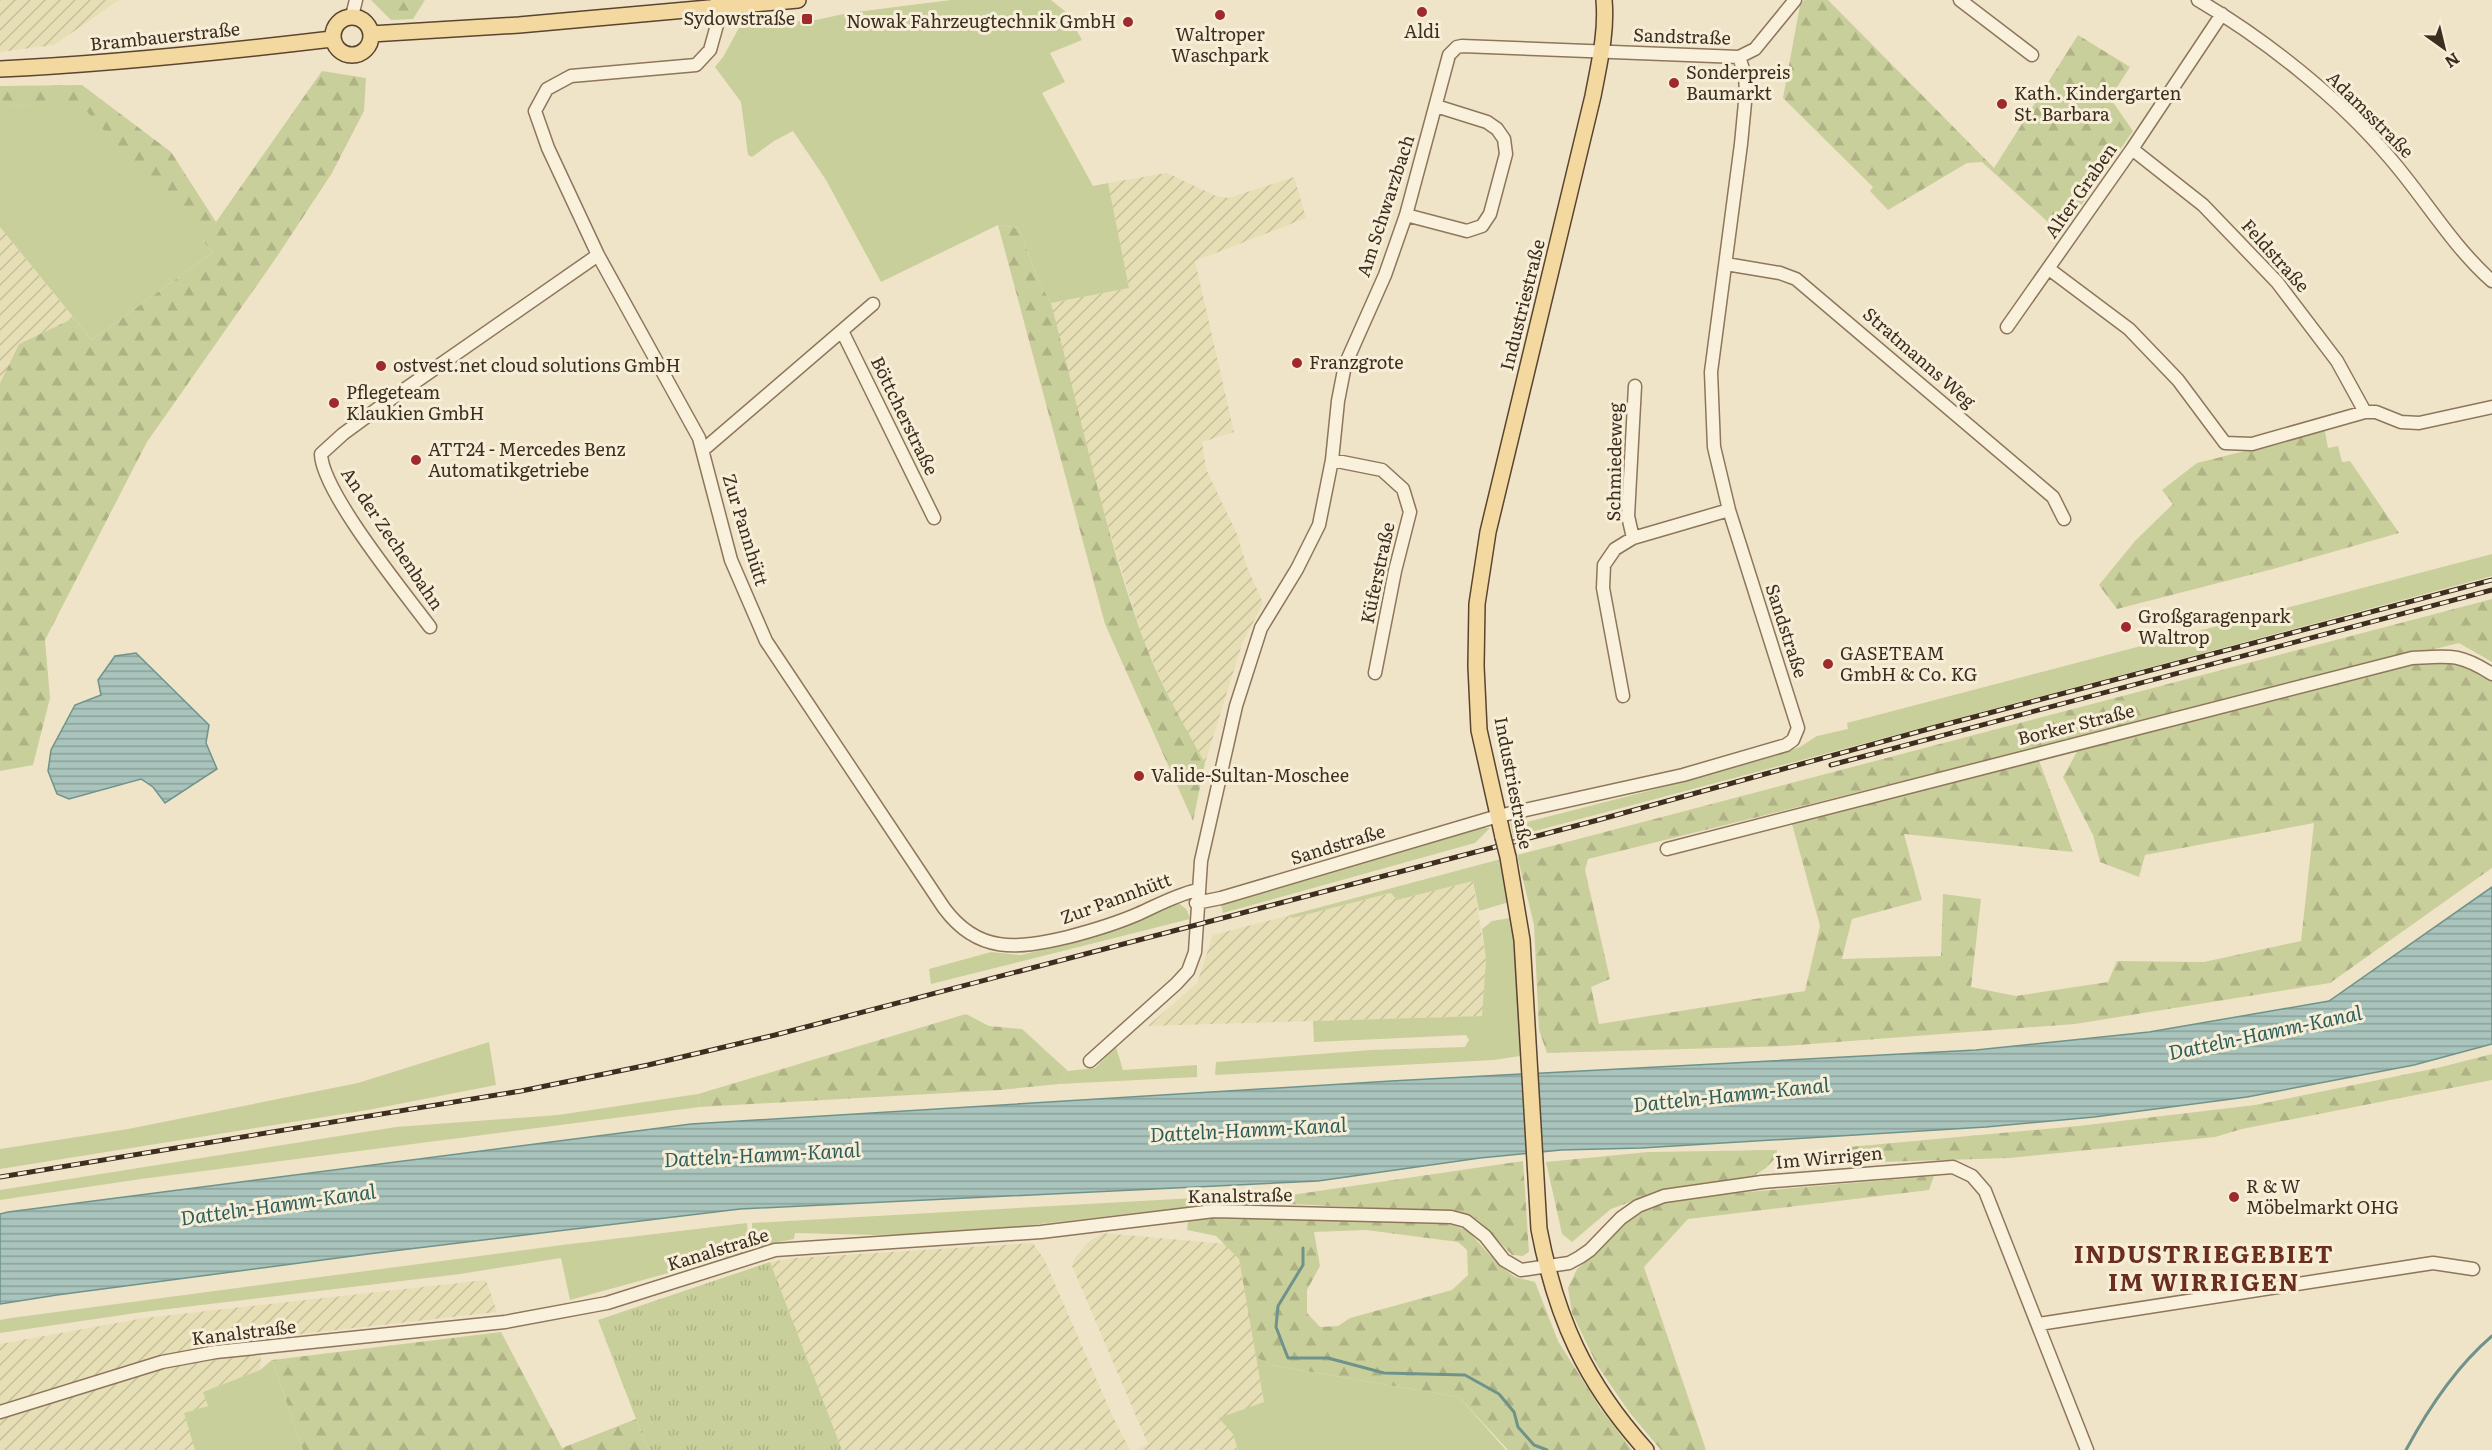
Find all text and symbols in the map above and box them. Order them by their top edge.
place label: Sydowstraße [683,4,795,31]
marker: Aldi [1415,5,1429,19]
place label: Nowak Fahrzeugtechnik GmbH [846,7,1116,34]
marker: Waltroper Waschpark [1213,8,1227,22]
marker: Sydowstraße [800,12,814,26]
street label: Brambauerstraße [88,14,241,57]
marker: Nowak Fahrzeugtechnik GmbH [1121,15,1135,29]
place label: Aldi [1404,17,1440,44]
north arrow [2414,18,2474,78]
place label: Waltroper Waschpark [1171,20,1270,68]
street label: Sandstraße [1633,20,1731,51]
text: N [2441,48,2465,75]
place label: Sonderpreis Baumarkt [1686,58,1790,106]
street label: Adamsstraße [2321,64,2421,164]
marker: Sonderpreis Baumarkt [1667,76,1681,90]
place label: Kath. Kindergarten St. Barbara [2014,79,2181,127]
marker: Kath. Kindergarten St. Barbara [1995,97,2009,111]
street label: Am Schwarzbach [1349,131,1420,280]
street label: Alter Graben [2037,137,2123,243]
street label: Feldstraße [2236,212,2317,298]
street label: Industriestraße [1492,236,1551,373]
street label: Stratmanns Weg [1858,300,1983,414]
place label: Franzgrote [1309,348,1404,375]
place label: ostvest.net cloud solutions GmbH [393,351,681,378]
street label: Böttcherstraße [865,351,946,479]
marker: Franzgrote [1290,356,1304,370]
marker: ostvest.net cloud solutions GmbH [374,359,388,373]
place label: Pflegeteam Klaukien GmbH [346,378,484,426]
marker: Pflegeteam Klaukien GmbH [327,396,341,410]
street label: Schmiedeweg [1599,401,1628,522]
place label: ATT24 - Mercedes Benz Automatikgetriebe [428,435,626,483]
marker: ATT24 - Mercedes Benz Automatikgetriebe [409,453,423,467]
street label: An der Zechenbahn [335,461,451,615]
street label: Zur Pannhütt [717,470,777,590]
street label: Küferstraße [1353,519,1400,626]
street label: Sandstraße [1760,580,1815,681]
place label: Großgaragenpark Waltrop [2138,602,2292,650]
marker: Großgaragenpark Waltrop [2119,620,2133,634]
place label: GASETEAM GmbH & Co. KG [1840,639,1977,687]
marker: GASETEAM GmbH & Co. KG [1821,657,1835,671]
street label: Borker Straße [2014,696,2137,751]
street label: Industriestraße [1488,714,1541,851]
place label: Valide-Sultan-Moschee [1151,761,1349,788]
marker: Valide-Sultan-Moschee [1132,769,1146,783]
street label: Sandstraße [1287,816,1388,871]
street label: Zur Pannhütt [1056,865,1175,930]
water label: Datteln-Hamm-Kanal [2165,996,2365,1066]
water label: Datteln-Hamm-Kanal [1631,1068,1831,1118]
water label: Datteln-Hamm-Kanal [1149,1108,1348,1148]
water label: Datteln-Hamm-Kanal [663,1133,862,1173]
street label: Im Wirrigen [1774,1138,1884,1175]
place label: R & W Möbelmarkt OHG [2246,1172,2399,1220]
water label: Datteln-Hamm-Kanal [178,1174,378,1232]
street label: Kanalstraße [1187,1180,1293,1209]
marker: R & W Möbelmarkt OHG [2227,1190,2241,1204]
street label: Kanalstraße [663,1220,772,1277]
district label: INDUSTRIEGEBIET IM WIRRIGEN [2074,1235,2334,1298]
street label: Kanalstraße [190,1312,298,1351]

